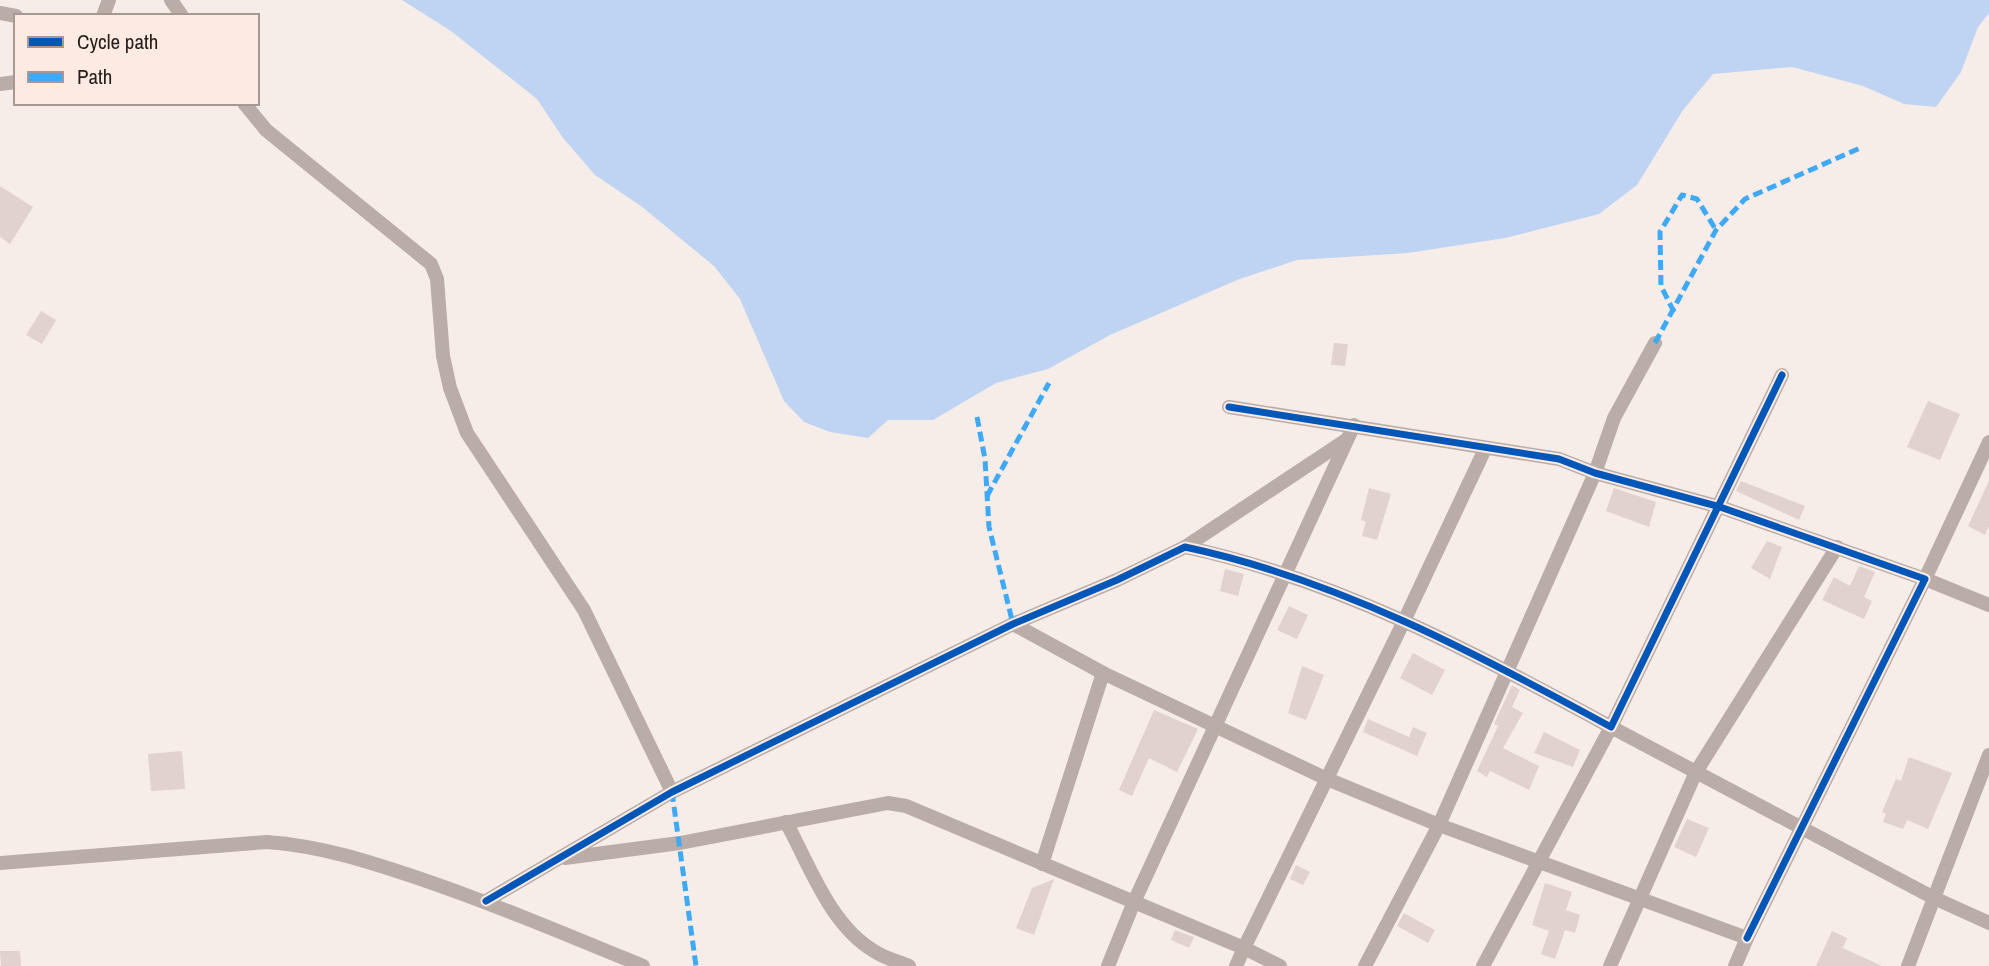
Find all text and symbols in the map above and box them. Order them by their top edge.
legend [14,14,259,105]
text: Cycle path [77,27,158,56]
text: Path [77,62,112,91]

